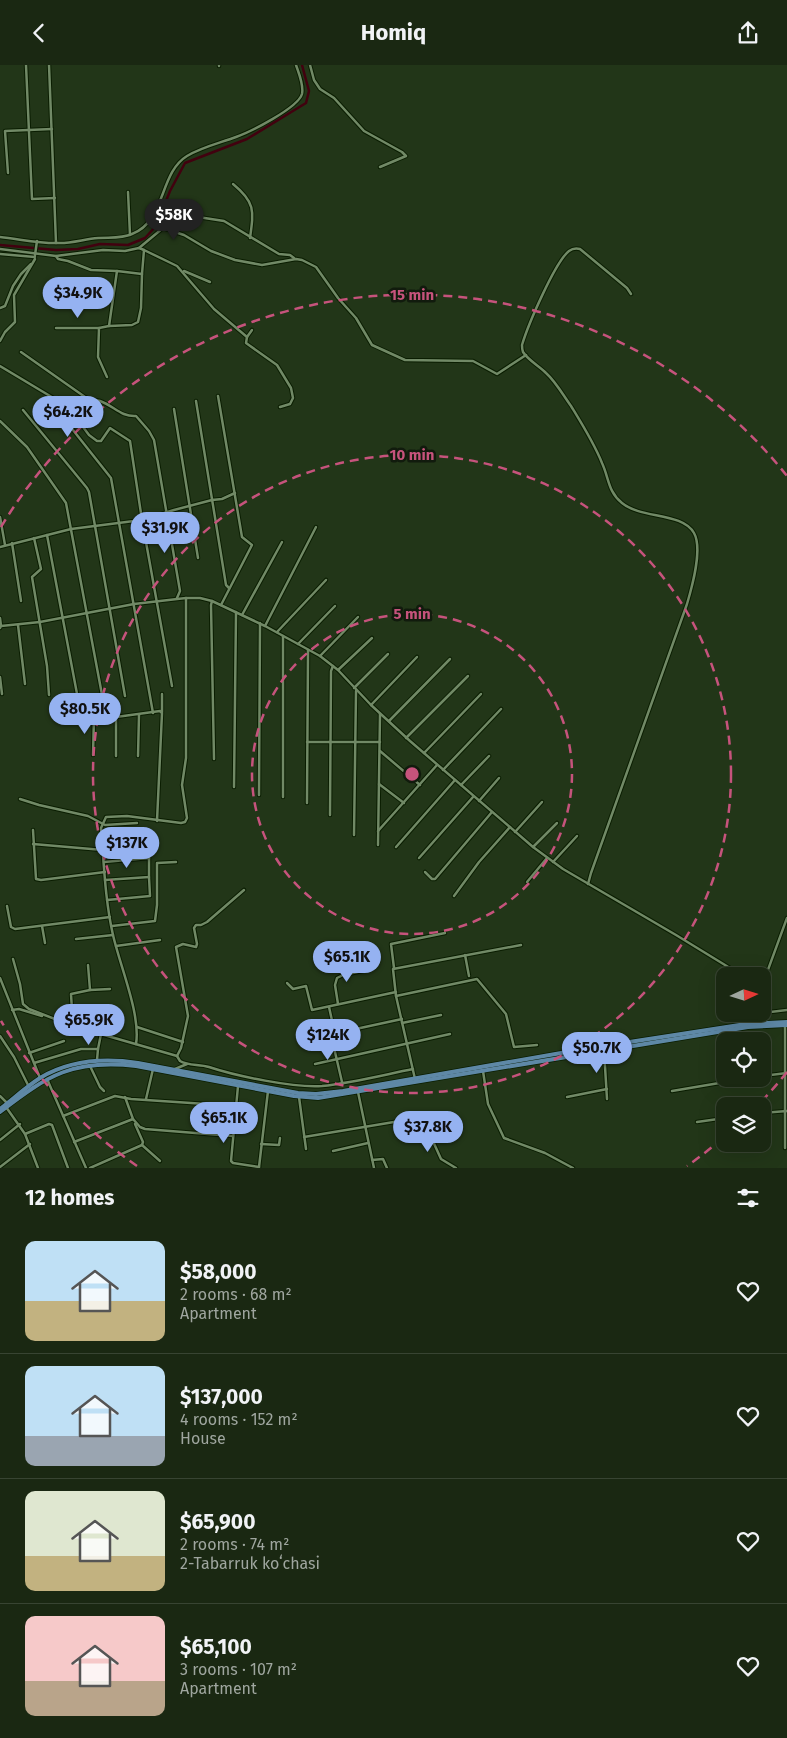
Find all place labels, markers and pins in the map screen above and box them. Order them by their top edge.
pin: $58K [144,199,204,241]
pin: $34.9K [37,277,119,319]
pin: $64.2K [27,395,109,438]
pin: $31.9K [124,511,206,554]
pin: $80.5K [44,693,126,735]
centre of rings [403,765,421,783]
pin: $137K [92,827,162,869]
pin: $65.1K [306,941,388,983]
pin: $65.9K [48,1003,130,1046]
pin: $124K [293,1019,363,1061]
pin: $50.7K [556,1031,638,1074]
pin: $65.1K [183,1101,265,1144]
pin: $37.8K [387,1111,469,1153]

